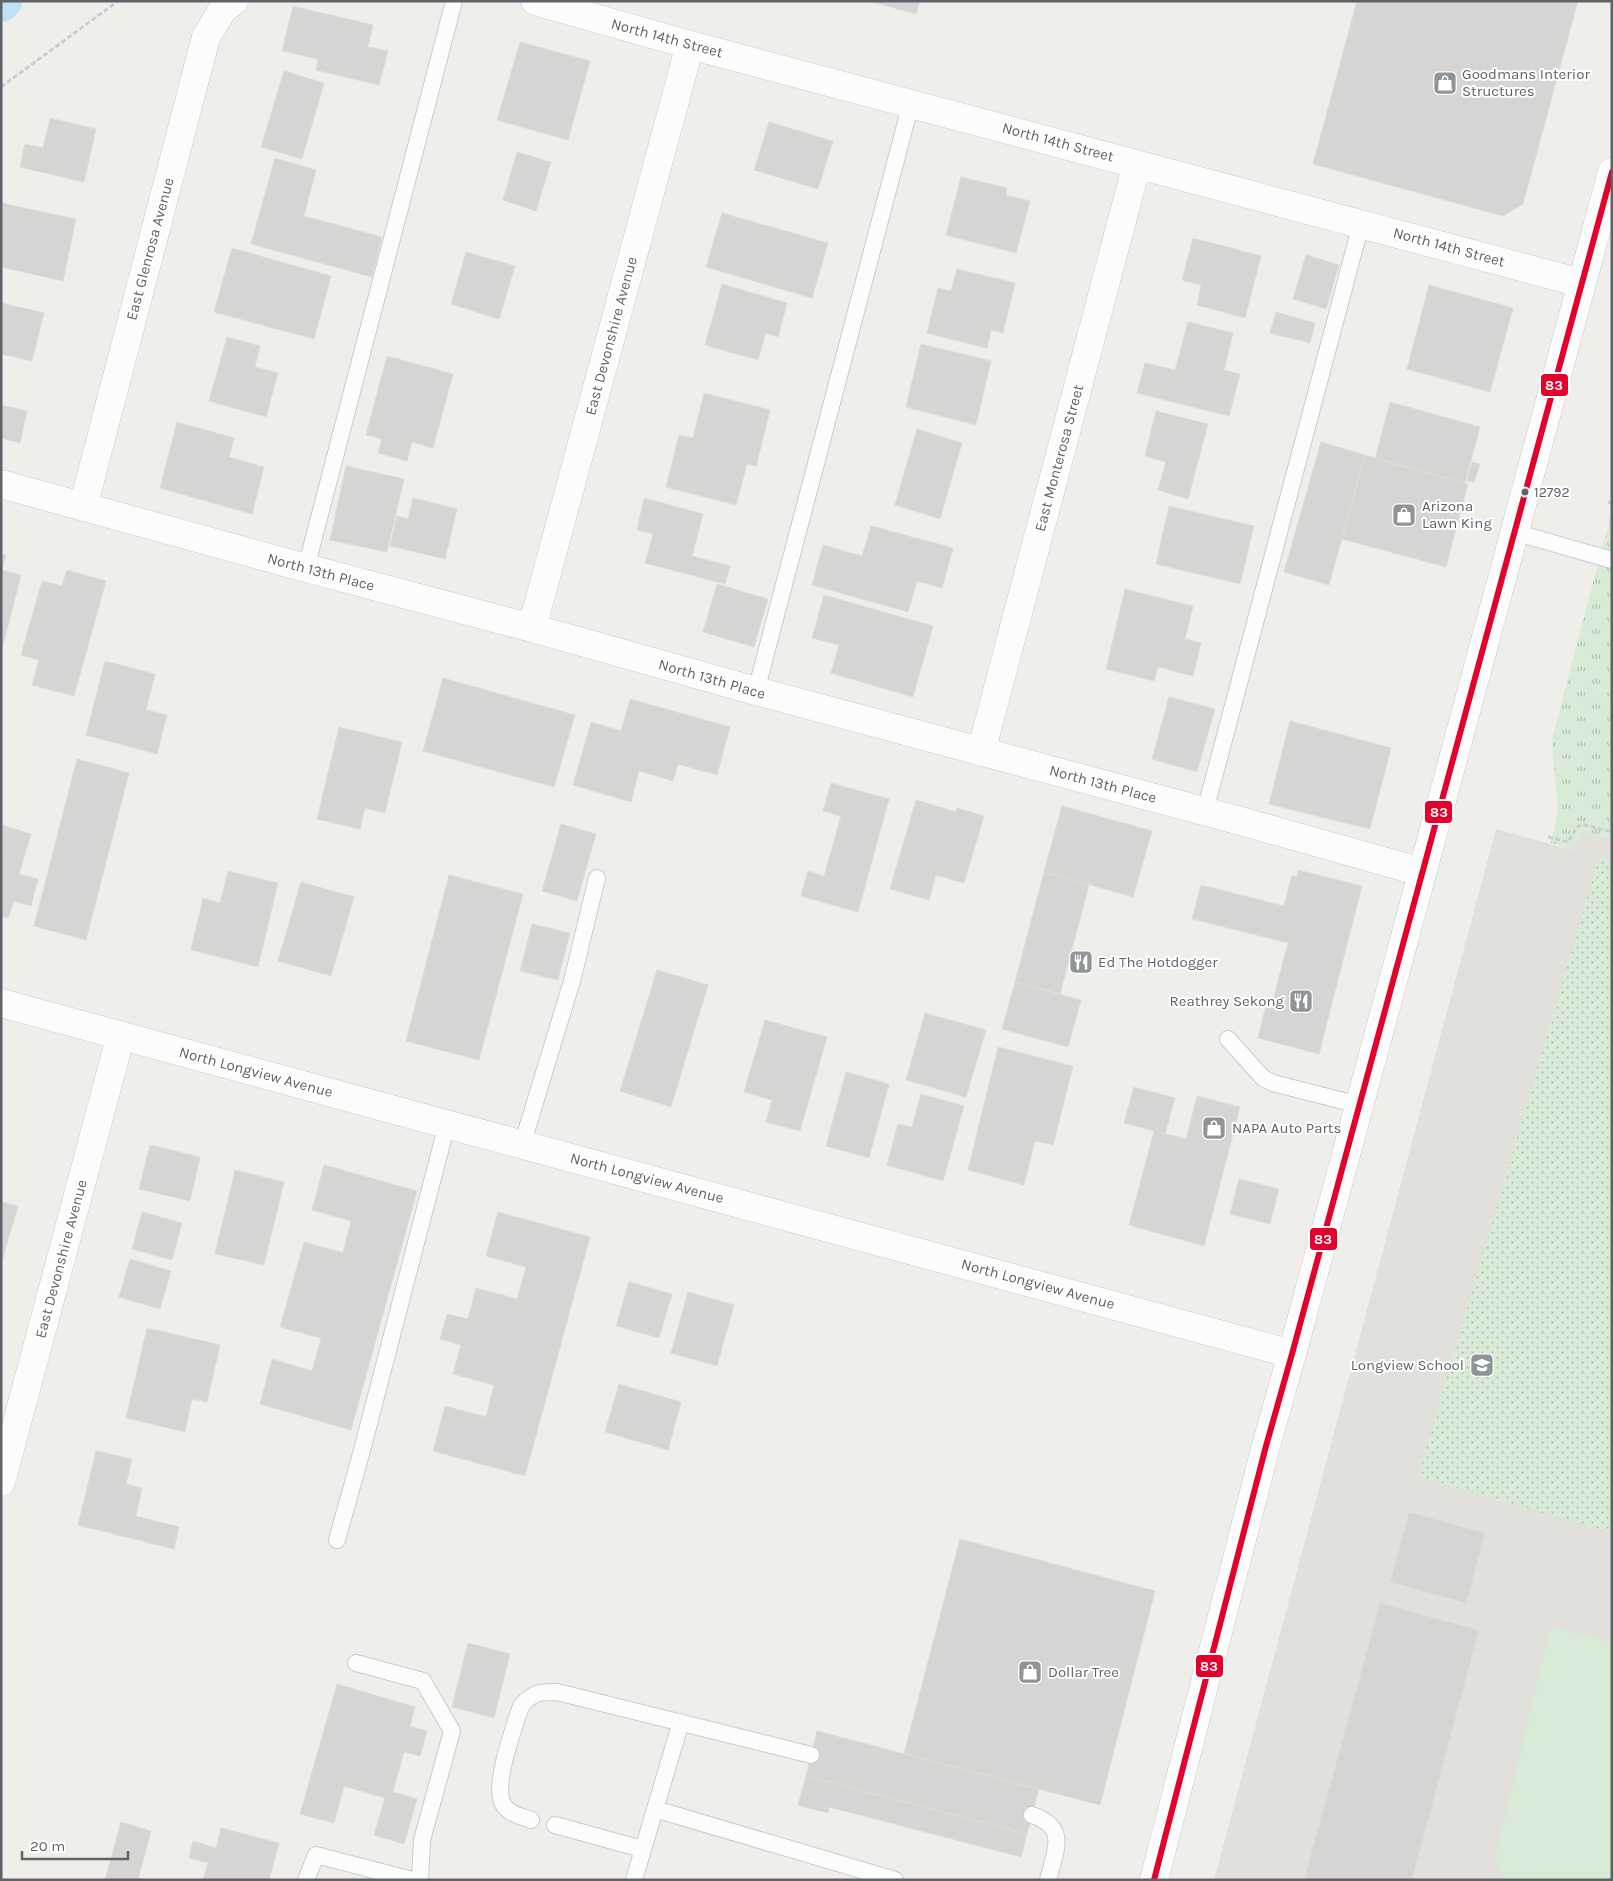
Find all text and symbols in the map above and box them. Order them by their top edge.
street label: North 14th Street [609,14,725,62]
place label: Goodmans Interior Structures [1462,65,1590,100]
shop icon: Goodmans Interior Structures [1432,70,1458,96]
street label: North 14th Street [1000,118,1116,166]
street label: East Glenrosa Avenue [122,176,178,322]
street label: North 14th Street [1391,223,1507,271]
street label: East Devonshire Avenue [581,255,641,417]
line badge: 83 [1540,373,1569,397]
text: 83 [1545,377,1563,394]
street label: East Monterosa Street [1031,382,1087,534]
place label: 12792 [1534,484,1570,501]
marker: 12792 [1520,487,1530,497]
place label: Arizona Lawn King [1422,497,1492,532]
shop icon: Arizona Lawn King [1391,502,1417,528]
street label: North 13th Place [265,549,377,595]
street label: North 13th Place [656,655,768,703]
street label: North 13th Place [1047,761,1159,807]
line badge: 83 [1424,800,1453,824]
text: 83 [1430,804,1448,821]
restaurant icon: Ed The Hotdogger [1068,949,1094,975]
place label: Ed The Hotdogger [1098,953,1218,971]
restaurant icon: Reathrey Sekong [1288,988,1314,1014]
place label: Reathrey Sekong [1170,992,1285,1010]
street label: North Longview Avenue [177,1043,335,1101]
shop icon: NAPA Auto Parts [1201,1115,1227,1141]
place label: NAPA Auto Parts [1232,1119,1341,1137]
street label: North Longview Avenue [568,1149,726,1207]
street label: East Devonshire Avenue [31,1178,91,1340]
line badge: 83 [1309,1227,1338,1251]
text: 83 [1314,1231,1332,1248]
street label: North Longview Avenue [959,1255,1117,1313]
school or university icon: Longview School [1469,1352,1495,1378]
place label: Longview School [1351,1356,1464,1374]
line badge: 83 [1195,1654,1224,1678]
text: 83 [1200,1658,1218,1675]
shop icon: Dollar Tree [1017,1659,1043,1685]
place label: Dollar Tree [1048,1663,1119,1681]
scale bar [22,1828,129,1860]
text: 20 m [30,1837,65,1855]

